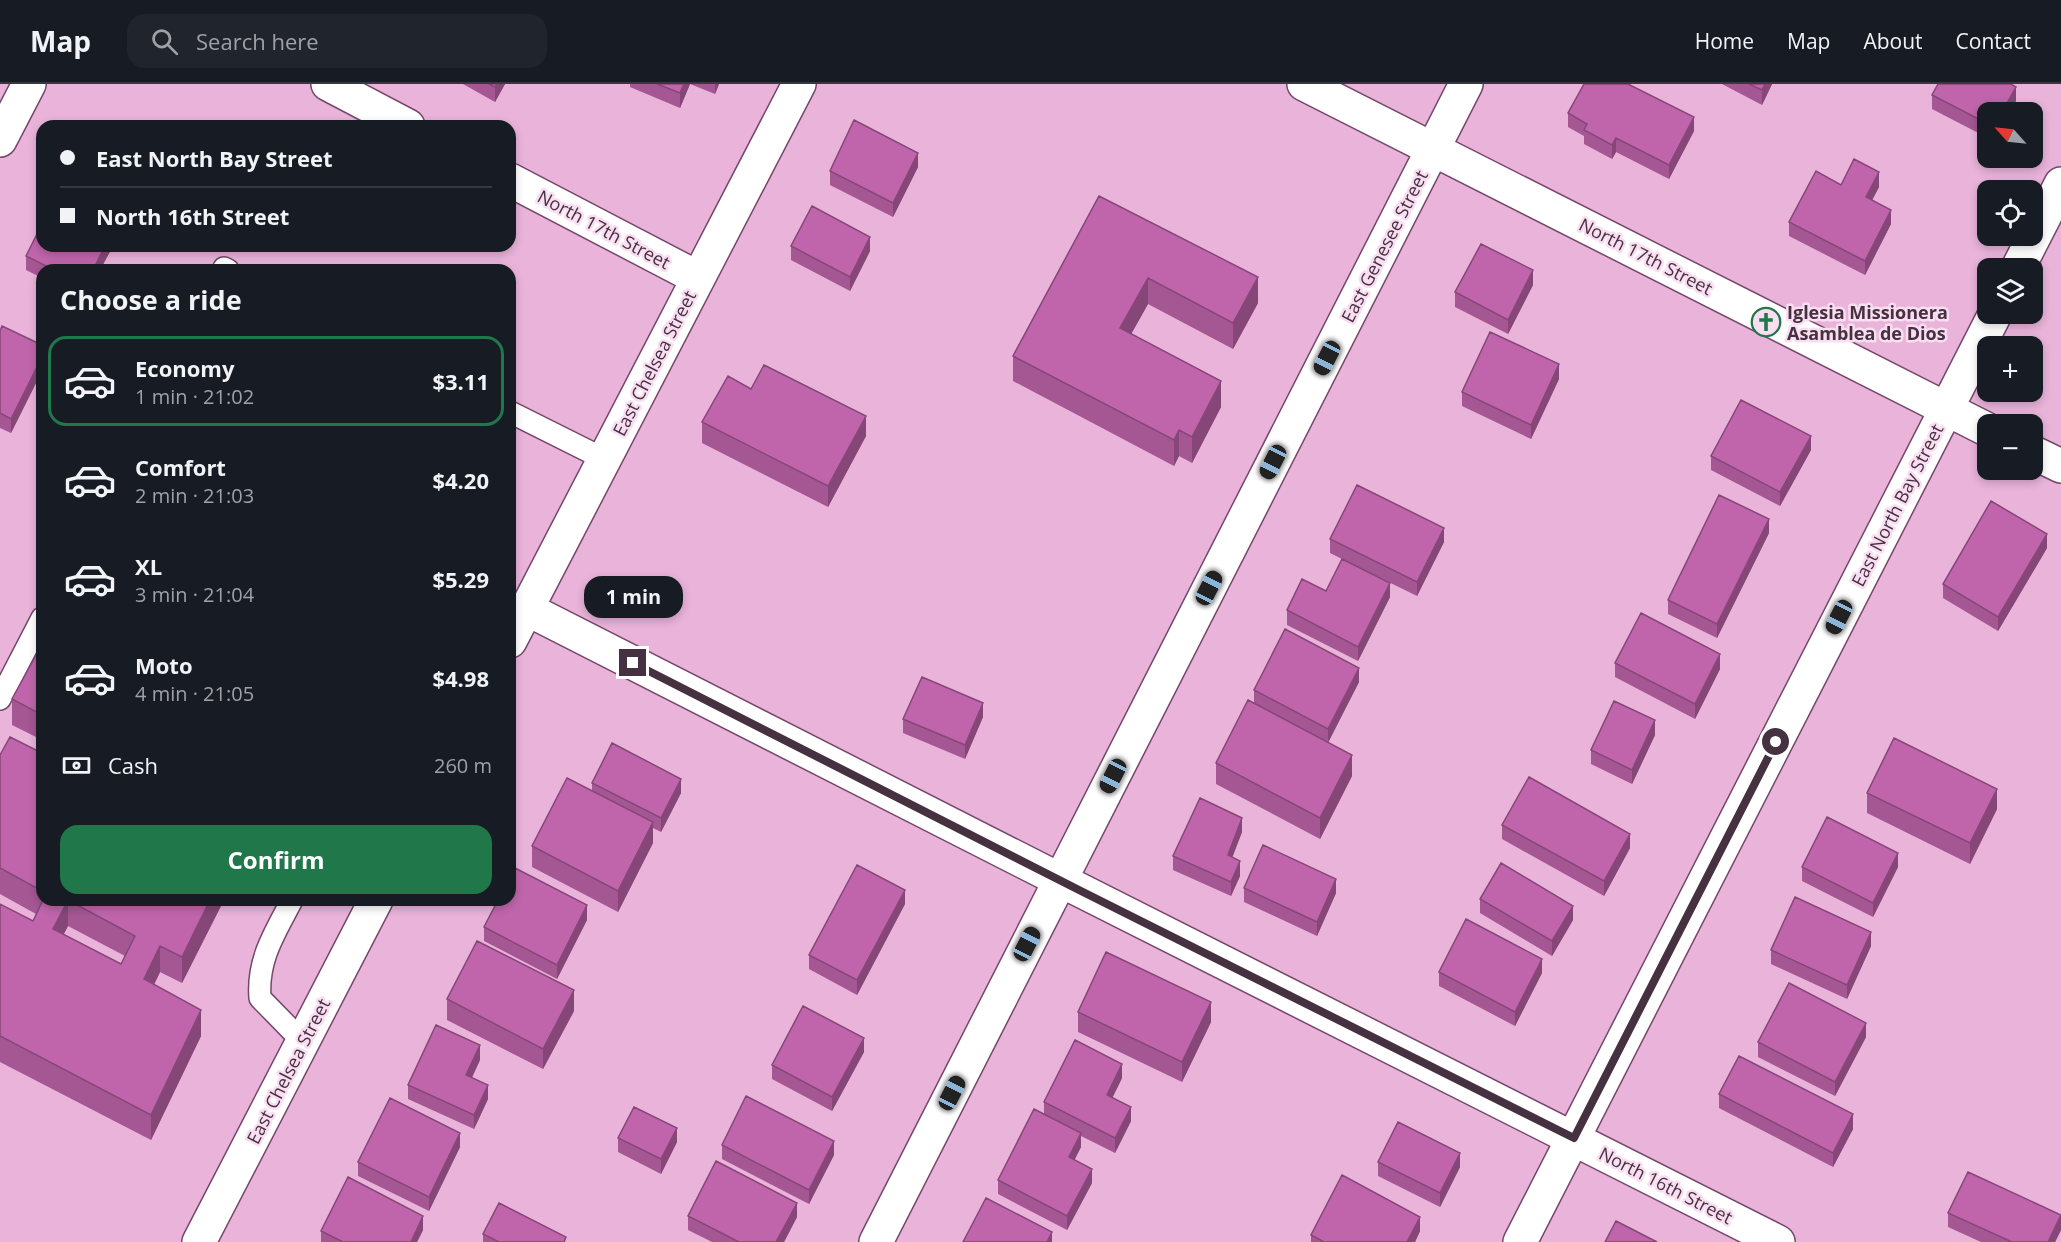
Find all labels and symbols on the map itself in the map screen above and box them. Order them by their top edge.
north arrow [1977,102,2043,168]
street label: East Genesee Street [1335,166,1433,326]
street label: North 17th Street [534,184,674,274]
street label: North 17th Street [1575,212,1717,300]
street label: East Chelsea Street [607,286,701,440]
place label: Iglesia Missionera Asamblea de Dios [1787,300,1948,345]
church icon: Iglesia Missionera Asamblea de Dios [1750,306,1782,338]
car [1311,338,1343,378]
street label: East North Bay Street [1846,420,1948,590]
car [1257,442,1289,482]
car [1193,568,1225,608]
callout: 1 min [584,576,682,618]
car [1823,597,1855,637]
route end [619,649,646,676]
route start [1762,728,1789,755]
car [1097,756,1129,796]
car [1011,924,1043,964]
street label: East Chelsea Street [241,994,335,1148]
car [936,1073,968,1113]
street label: North 16th Street [1595,1141,1737,1229]

